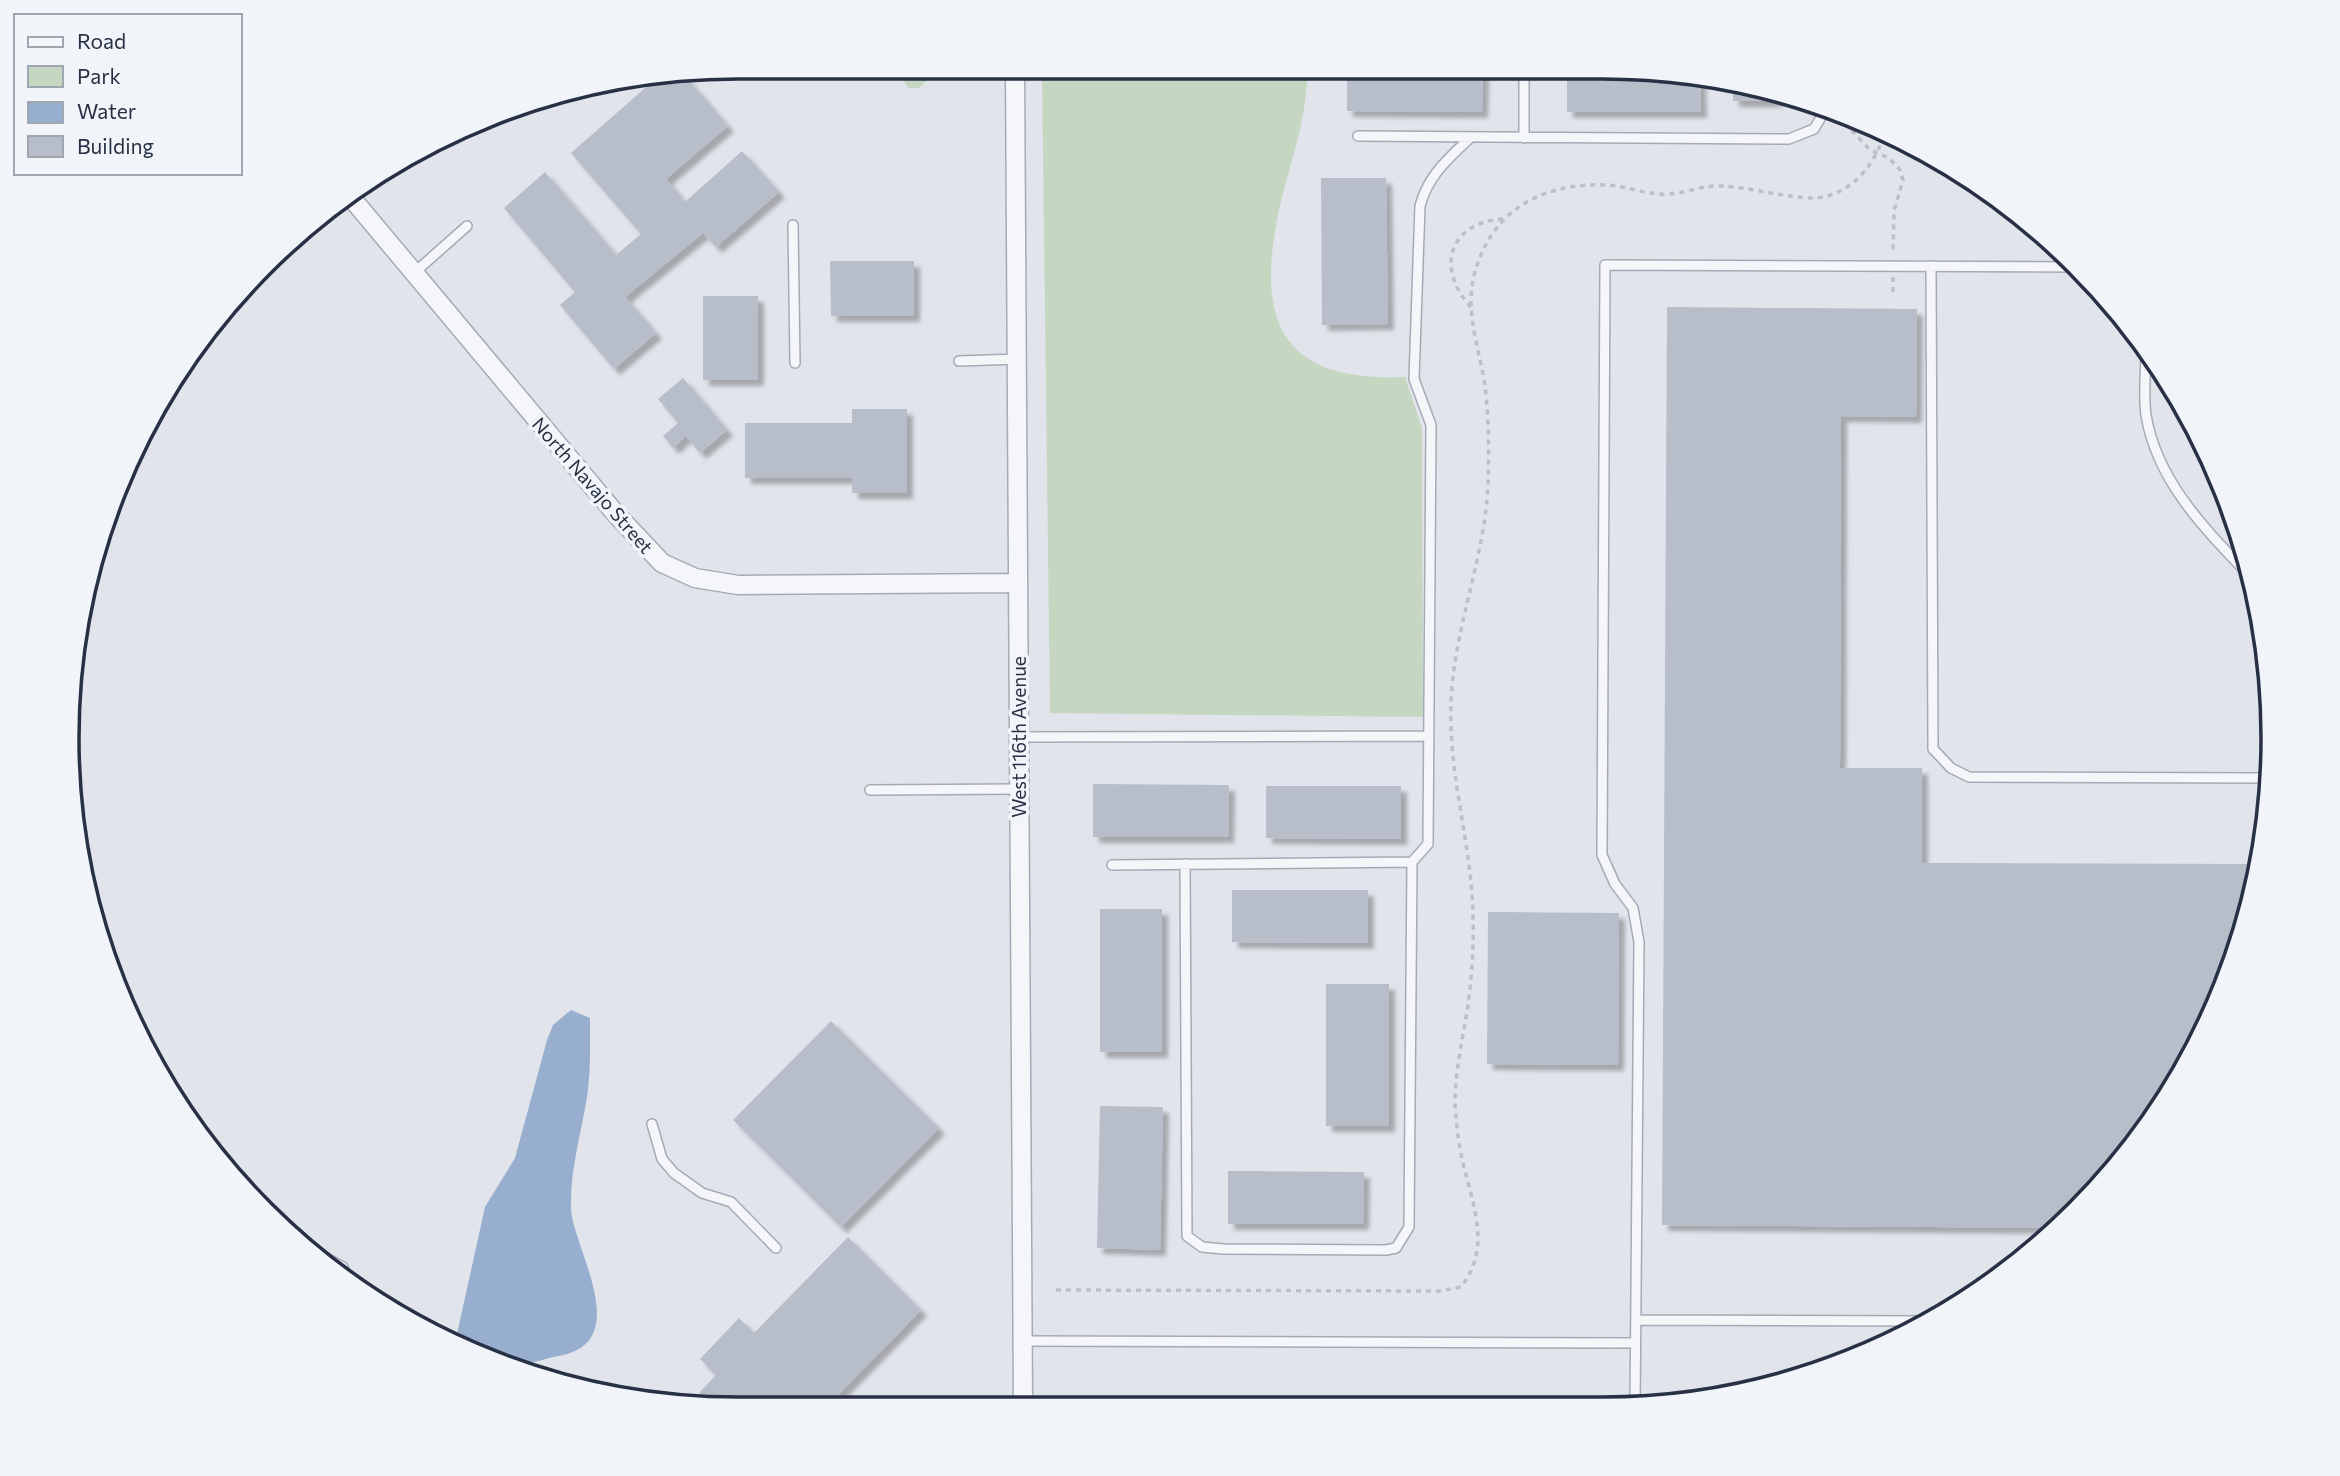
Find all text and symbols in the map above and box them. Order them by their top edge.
legend [14,14,242,175]
text: Road [77,28,126,53]
text: Park [77,63,121,88]
text: Water [77,98,136,123]
text: Building [77,133,154,158]
street label: North Navajo Street [528,412,658,558]
street label: West 116th Avenue [1007,656,1030,818]

